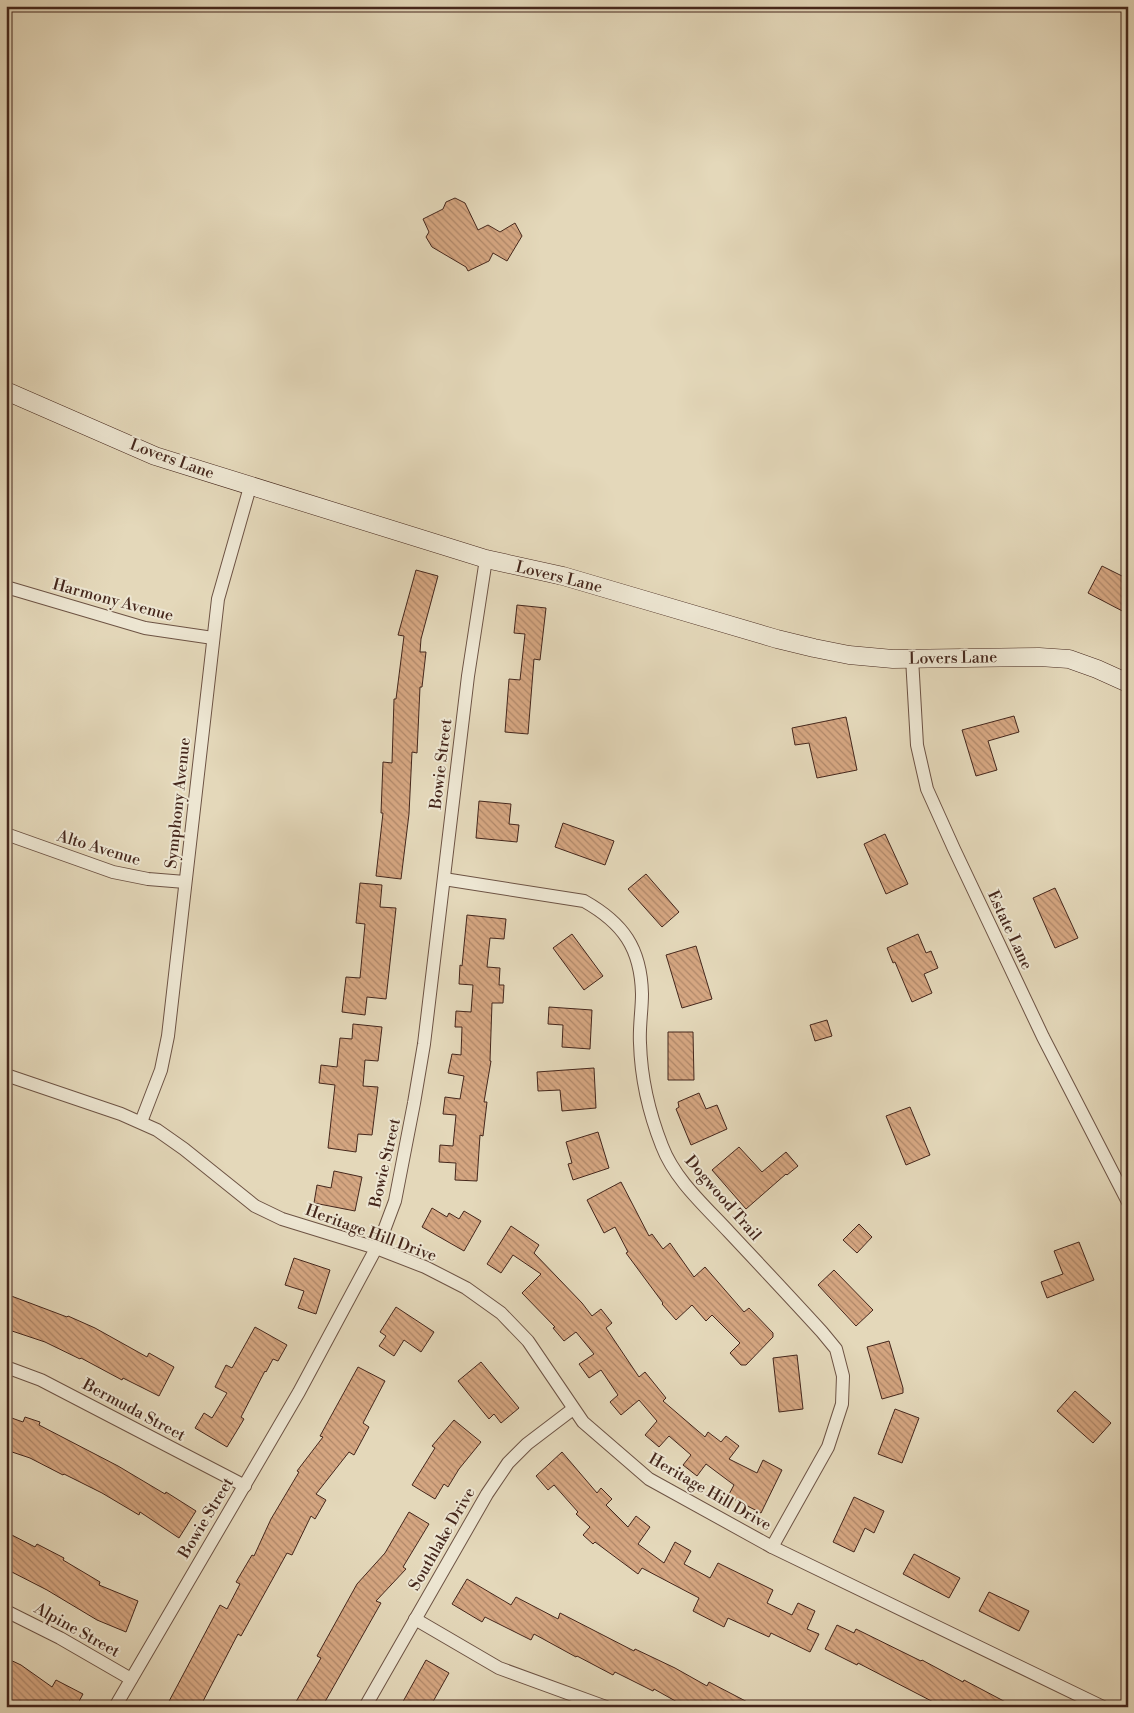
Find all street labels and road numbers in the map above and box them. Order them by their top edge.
street label: Lovers Lane [127,434,217,484]
street label: Lovers Lane [514,557,604,597]
street label: Harmony Avenue [50,574,176,626]
street label: Lovers Lane [909,647,997,669]
street label: Bowie Street [425,717,457,811]
street label: Symphony Avenue [161,736,195,870]
street label: Alto Avenue [54,826,143,870]
street label: Estate Lane [983,887,1037,973]
street label: Bowie Street [365,1116,405,1211]
street label: Dogwood Trail [681,1151,766,1245]
street label: Heritage Hill Drive [303,1200,439,1266]
street label: Bermuda Street [78,1374,189,1446]
street label: Heritage Hill Drive [645,1449,775,1535]
street label: Bowie Street [173,1474,238,1563]
street label: Southlake Drive [404,1484,480,1594]
street label: Alpine Street [30,1598,124,1662]

